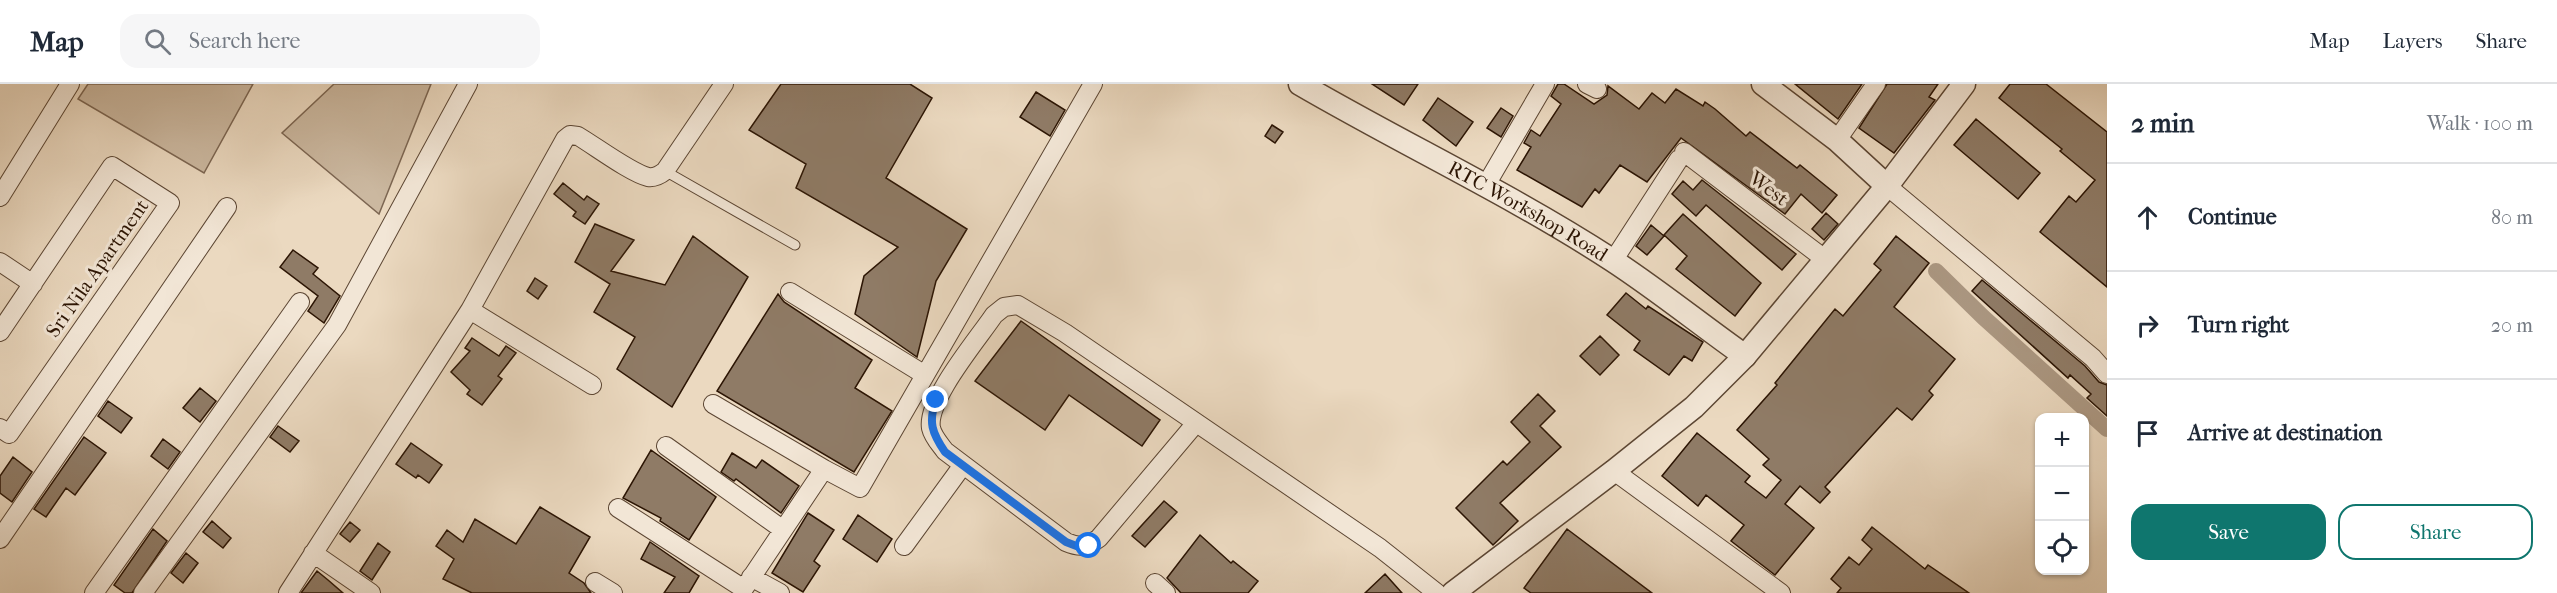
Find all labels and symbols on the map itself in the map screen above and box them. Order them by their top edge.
street label: RTC Workshop Road [1444,156,1613,267]
street label: West [1744,166,1793,210]
street label: Sri Nila Apartment [41,195,154,342]
route end [922,386,948,412]
route start [1075,532,1101,558]

